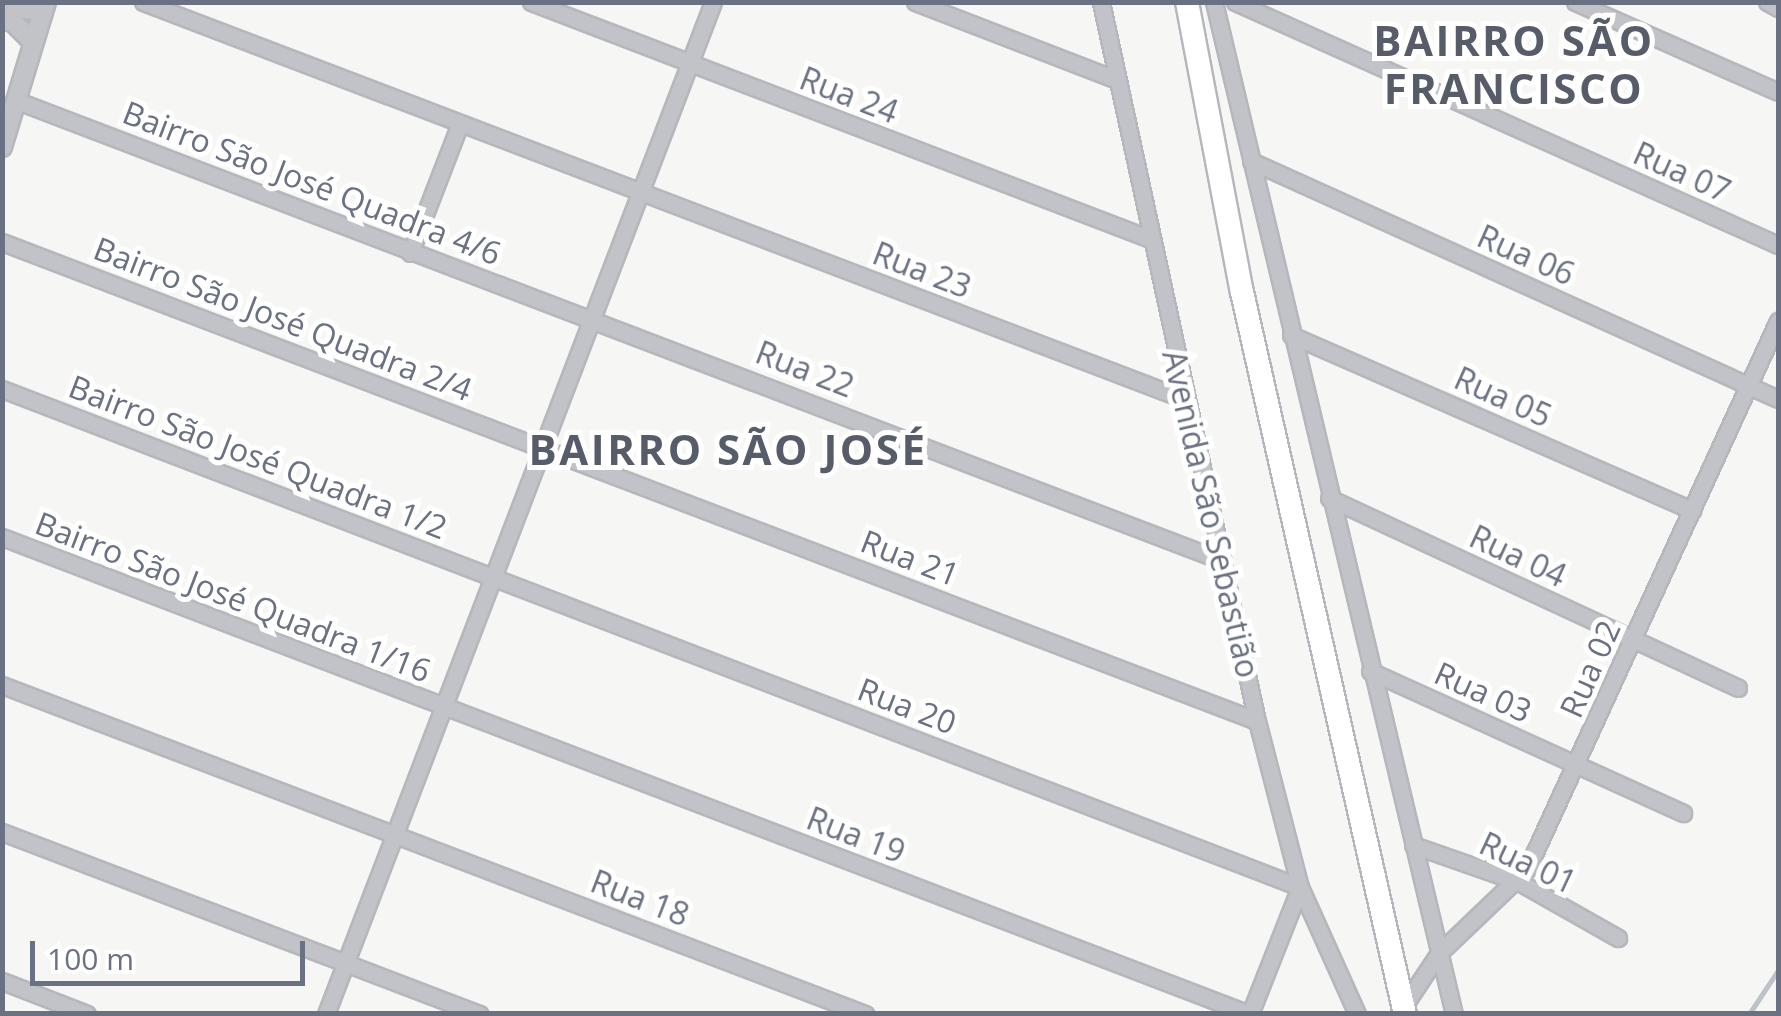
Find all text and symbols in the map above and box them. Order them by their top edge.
district label: BAIRRO SÃO FRANCISCO [1373,15,1655,114]
street label: Rua 24 [794,59,904,131]
street label: Bairro São José Quadra 4/6 [118,93,506,273]
street label: Rua 07 [1628,134,1736,210]
street label: Rua 06 [1472,217,1580,293]
street label: Bairro São José Quadra 2/4 [89,229,477,409]
street label: Rua 23 [867,234,977,306]
street label: Rua 22 [750,333,860,405]
street label: Avenida São Sebastião [1155,346,1267,682]
street label: Rua 05 [1449,359,1557,435]
street label: Bairro São José Quadra 1/2 [64,367,452,547]
district label: BAIRRO SÃO JOSÉ [529,424,927,474]
street label: Bairro São José Quadra 1/16 [30,504,436,690]
street label: Rua 04 [1464,517,1572,595]
street label: Rua 21 [855,522,965,594]
street label: Rua 02 [1552,615,1628,723]
street label: Rua 03 [1429,654,1537,730]
street label: Rua 20 [852,670,962,742]
street label: Rua 19 [801,799,911,871]
street label: Rua 01 [1474,824,1582,902]
street label: Rua 18 [585,862,695,934]
scale bar [35,921,310,983]
text: 100 m [47,938,134,979]

